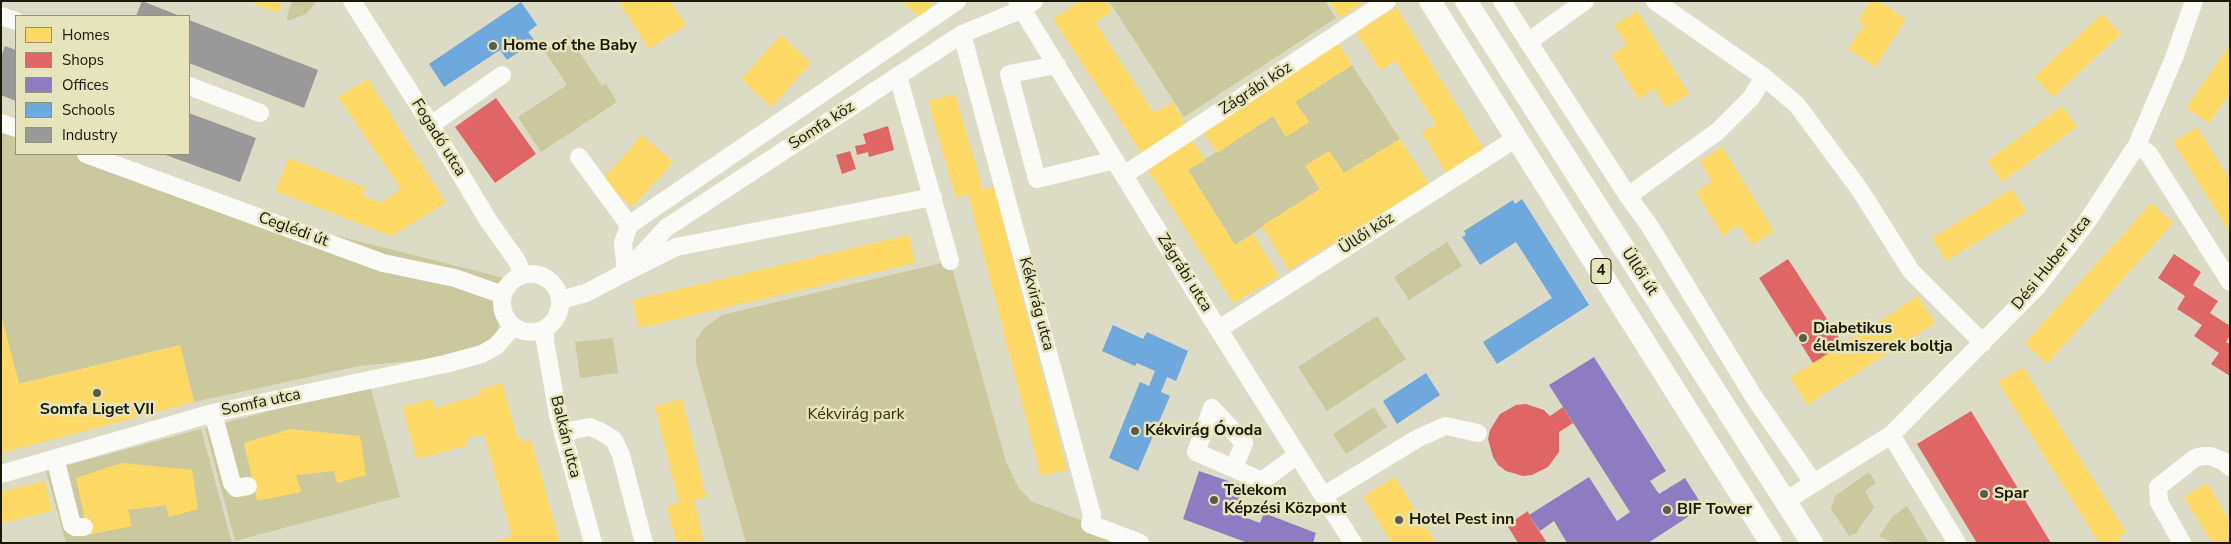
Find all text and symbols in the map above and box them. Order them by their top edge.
legend [15,15,190,155]
text: Homes [62,25,110,45]
place label: Home of the Baby [503,36,637,56]
marker: Home of the Baby [487,40,499,52]
text: Shops [62,50,104,70]
street label: Zágrábi köz [1216,59,1296,119]
text: Offices [62,75,109,95]
street label: Fogadó utca [407,96,469,180]
street label: Somfa köz [786,98,858,154]
text: Schools [62,100,115,120]
text: Industry [62,125,117,145]
street label: Ceglédi út [255,208,331,252]
street label: Üllői köz [1336,209,1398,259]
street label: Dési Huber utca [2008,212,2096,314]
street label: Zágrábi utca [1152,230,1216,316]
street label: Üllői út [1617,245,1661,299]
street label: Kékvirág utca [1014,255,1058,353]
road number: 4 [1591,258,1611,284]
place label: Diabetikus élelmiszerek boltja [1813,319,1953,357]
marker: Diabetikus élelmiszerek boltja [1797,332,1809,344]
street label: Somfa utca [220,385,302,421]
marker: Somfa Liget VII [91,387,103,399]
street label: Balkán utca [546,394,584,480]
place label: Somfa Liget VII [40,400,154,420]
park label: Kékvirág park [807,405,905,425]
place label: Kékvirág Óvoda [1145,421,1262,441]
marker: Kékvirág Óvoda [1129,425,1141,437]
place label: Telekom Képzési Központ [1224,481,1346,519]
place label: Spar [1994,484,2029,504]
marker: Spar [1978,488,1990,500]
marker: Telekom Képzési Központ [1208,494,1220,506]
place label: BIF Tower [1677,500,1752,520]
marker: BIF Tower [1661,504,1673,516]
place label: Hotel Pest inn [1409,510,1514,530]
marker: Hotel Pest inn [1393,514,1405,526]

